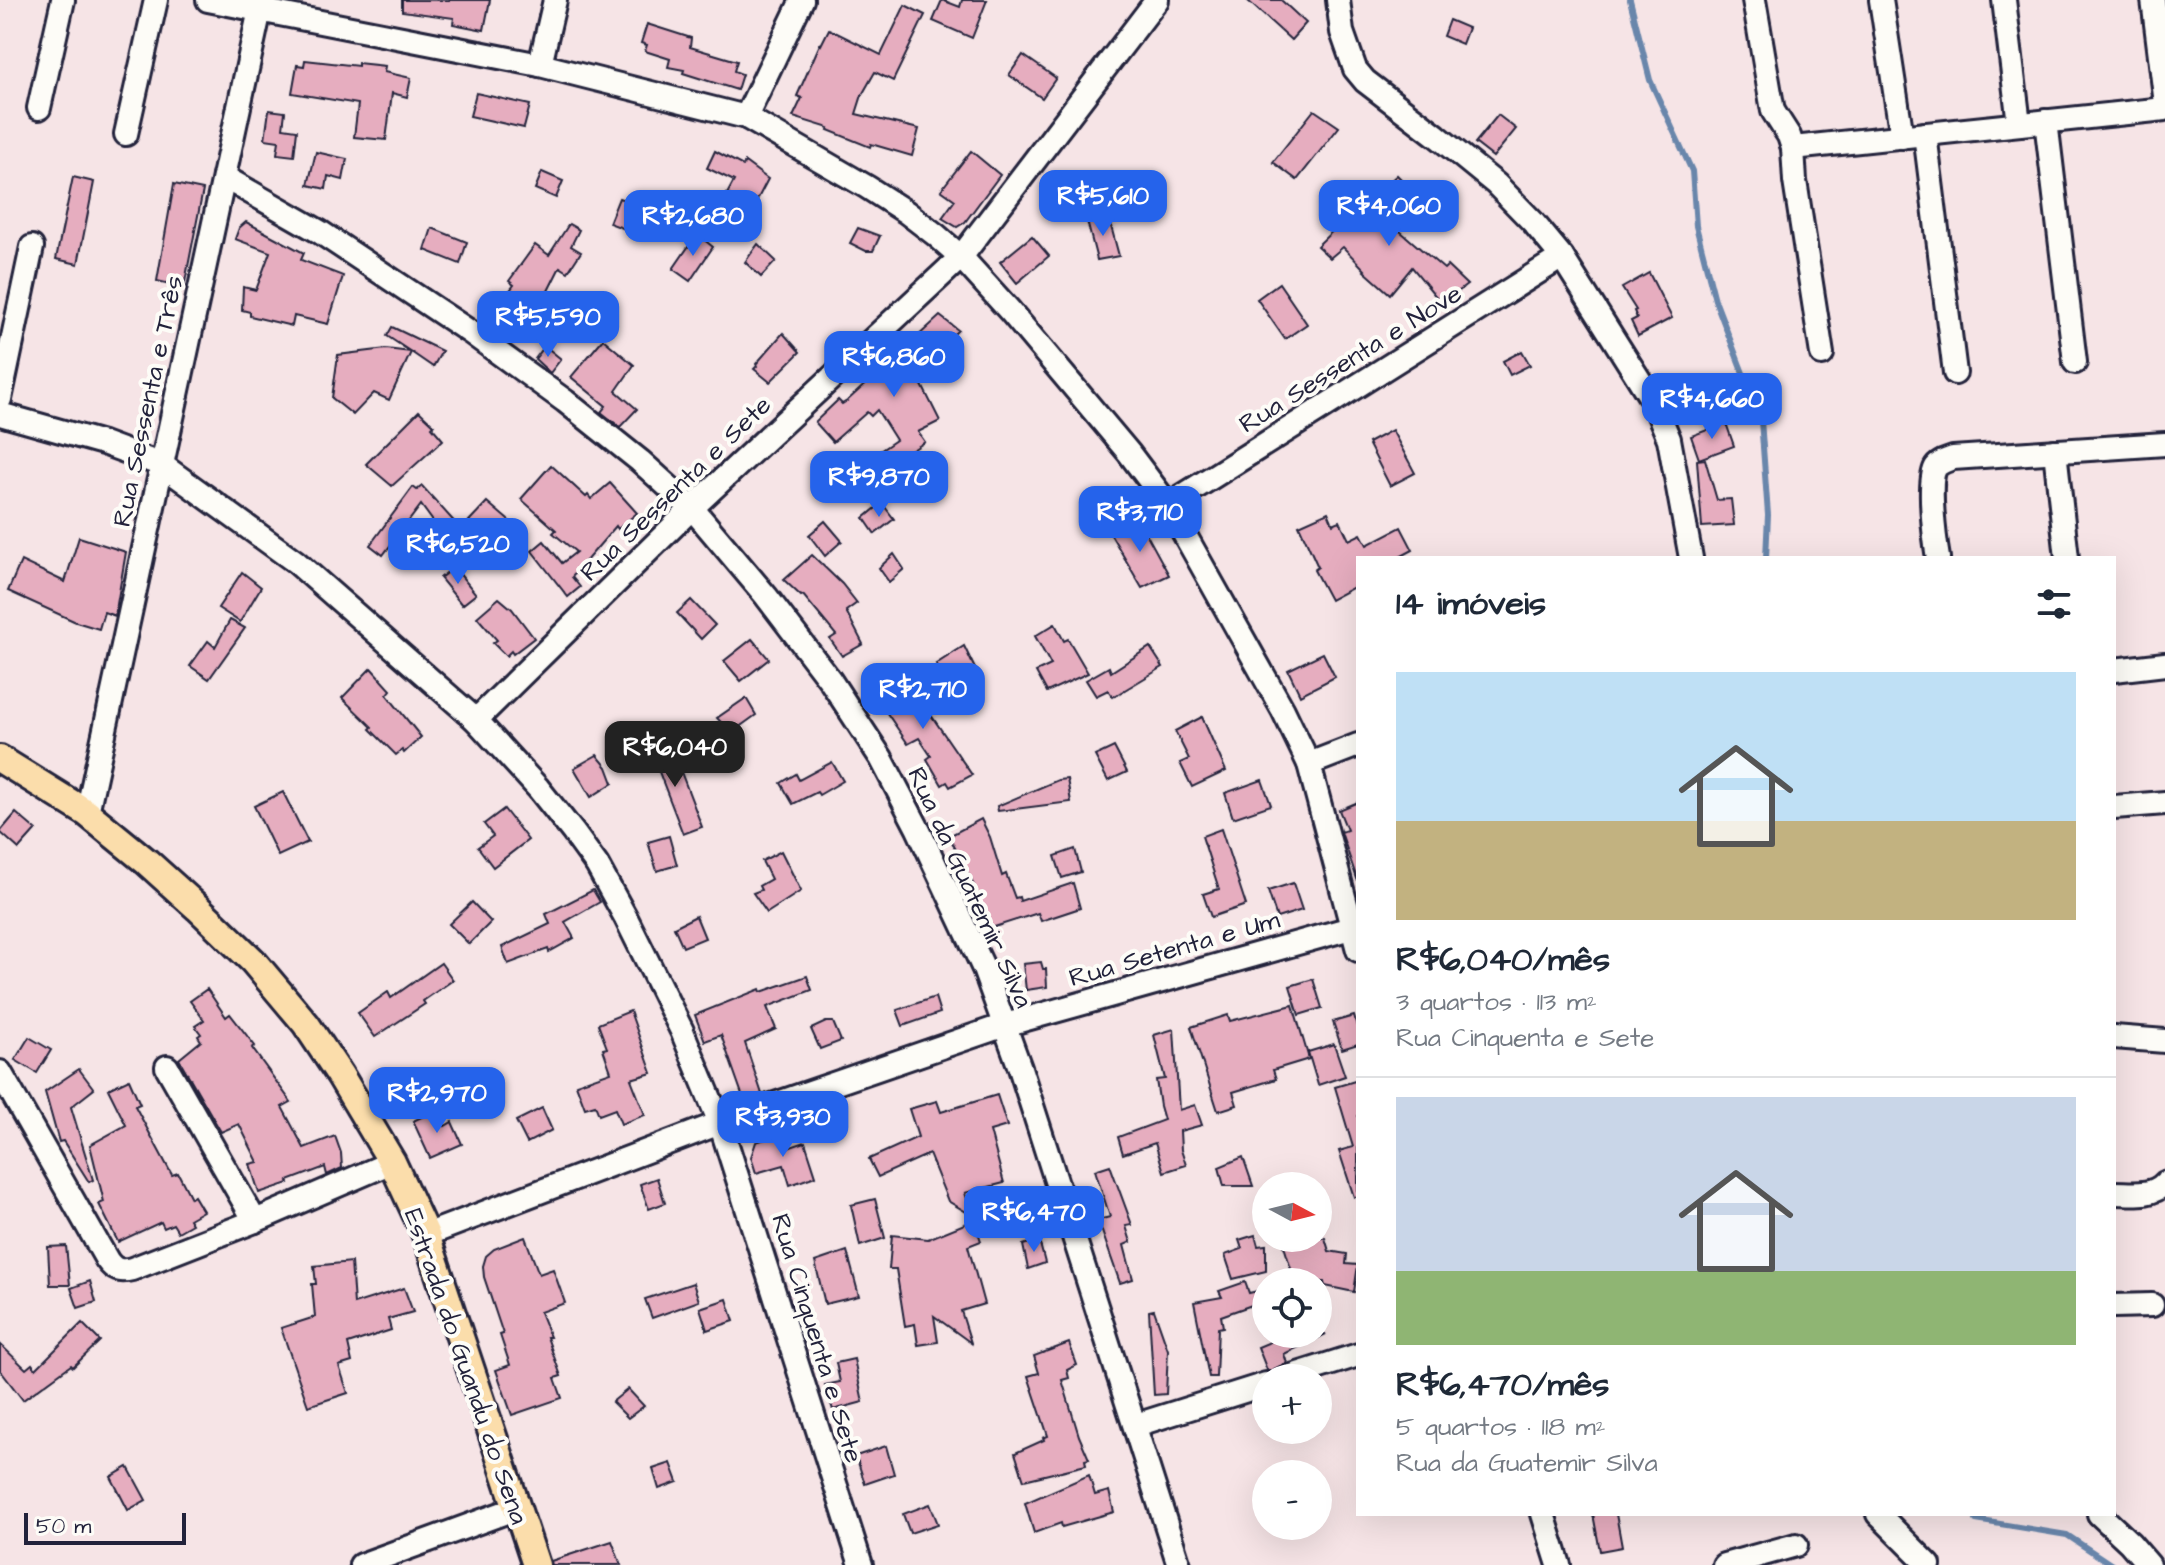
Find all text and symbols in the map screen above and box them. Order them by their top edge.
pin: R$5,610 [1029,170,1177,238]
text: R$5,610 [1057,178,1149,214]
pin: R$4,060 [1315,180,1463,248]
text: R$4,060 [1337,188,1441,224]
pin: R$2,680 [619,190,767,258]
text: R$2,680 [642,198,744,234]
street label: Rua Sessenta e Três [104,272,192,530]
street label: Rua Sessenta e Nove [1232,276,1469,442]
pin: R$5,590 [474,291,622,359]
text: R$5,590 [495,299,601,335]
pin: R$6,860 [820,331,968,399]
text: R$6,860 [842,339,946,375]
pin: R$4,660 [1638,373,1786,441]
text: R$4,660 [1660,381,1764,417]
street label: Rua Sessenta e Sete [572,388,779,590]
pin: R$9,870 [805,451,953,519]
text: R$9,870 [828,459,930,495]
pin: R$3,710 [1066,486,1214,554]
text: R$3,710 [1097,494,1183,530]
pin: R$6,520 [384,518,532,586]
text: R$6,520 [406,526,510,562]
text: 14 imóveis [1396,580,1546,628]
icon: filters [2032,582,2076,626]
pin: R$2,710 [849,663,997,731]
text: R$2,710 [879,671,967,707]
pin: R$6,040 [601,721,749,789]
icon: home [1664,724,1808,868]
text: R$6,040 [623,729,727,765]
street label: Rua da Guatemir Silva [898,761,1042,1014]
street label: Rua Setenta e Um [1065,902,1284,996]
text: R$6,040/mês [1396,936,1610,984]
text: 3 quartos · 113 m² [1396,984,1597,1020]
text: Rua Cinquenta e Sete [1396,1020,1654,1056]
pin: R$2,970 [363,1067,511,1135]
text: R$2,970 [387,1075,487,1111]
pin: R$3,930 [709,1091,857,1159]
text: R$3,930 [735,1099,831,1135]
icon: home [1664,1149,1808,1293]
north arrow [1252,1172,1332,1252]
map controls [1252,1172,1332,1540]
pin: R$6,470 [960,1186,1108,1254]
text: R$6,470 [982,1194,1086,1230]
street label: Estrada do Guandu do Sena [395,1204,537,1529]
street label: Rua Cinquenta e Sete [762,1210,872,1467]
button: locate [1252,1268,1332,1348]
text: R$6,470/mês [1396,1361,1609,1409]
button: + [1252,1364,1332,1444]
text: 5 quartos · 118 m² [1396,1409,1606,1445]
text: Rua da Guatemir Silva [1396,1445,1658,1481]
button: − [1252,1460,1332,1540]
scale bar [24,1509,186,1545]
text: 50 m [36,1511,91,1542]

